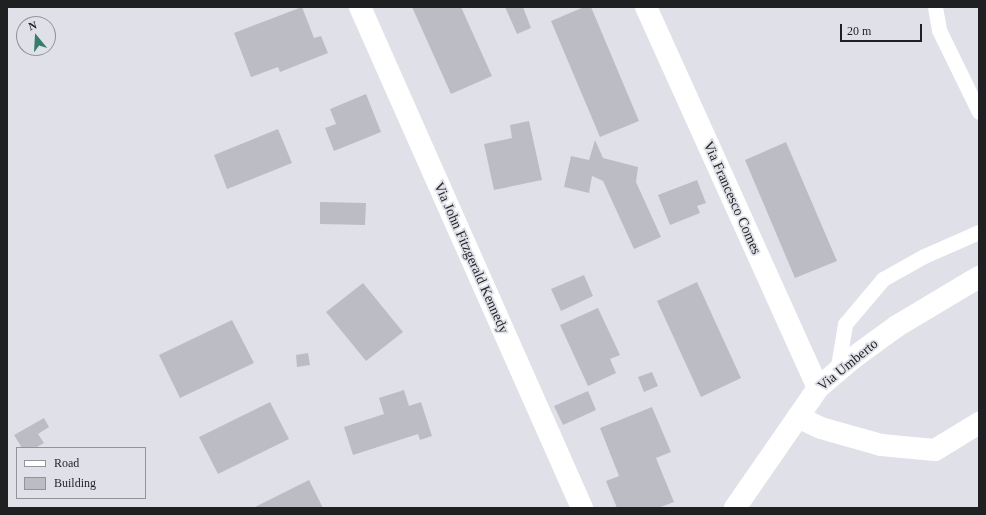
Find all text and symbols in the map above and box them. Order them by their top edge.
north arrow [16,16,56,56]
scale bar [842,16,924,42]
text: N [27,19,38,32]
text: 20 m [847,24,871,38]
street label: Via Francesco Comes [700,139,764,257]
street label: Via John Fitzgerald Kennedy [430,180,512,336]
street label: Via Umberto [814,336,882,394]
legend [16,447,146,499]
text: Road [54,456,79,470]
text: Building [54,476,96,490]

